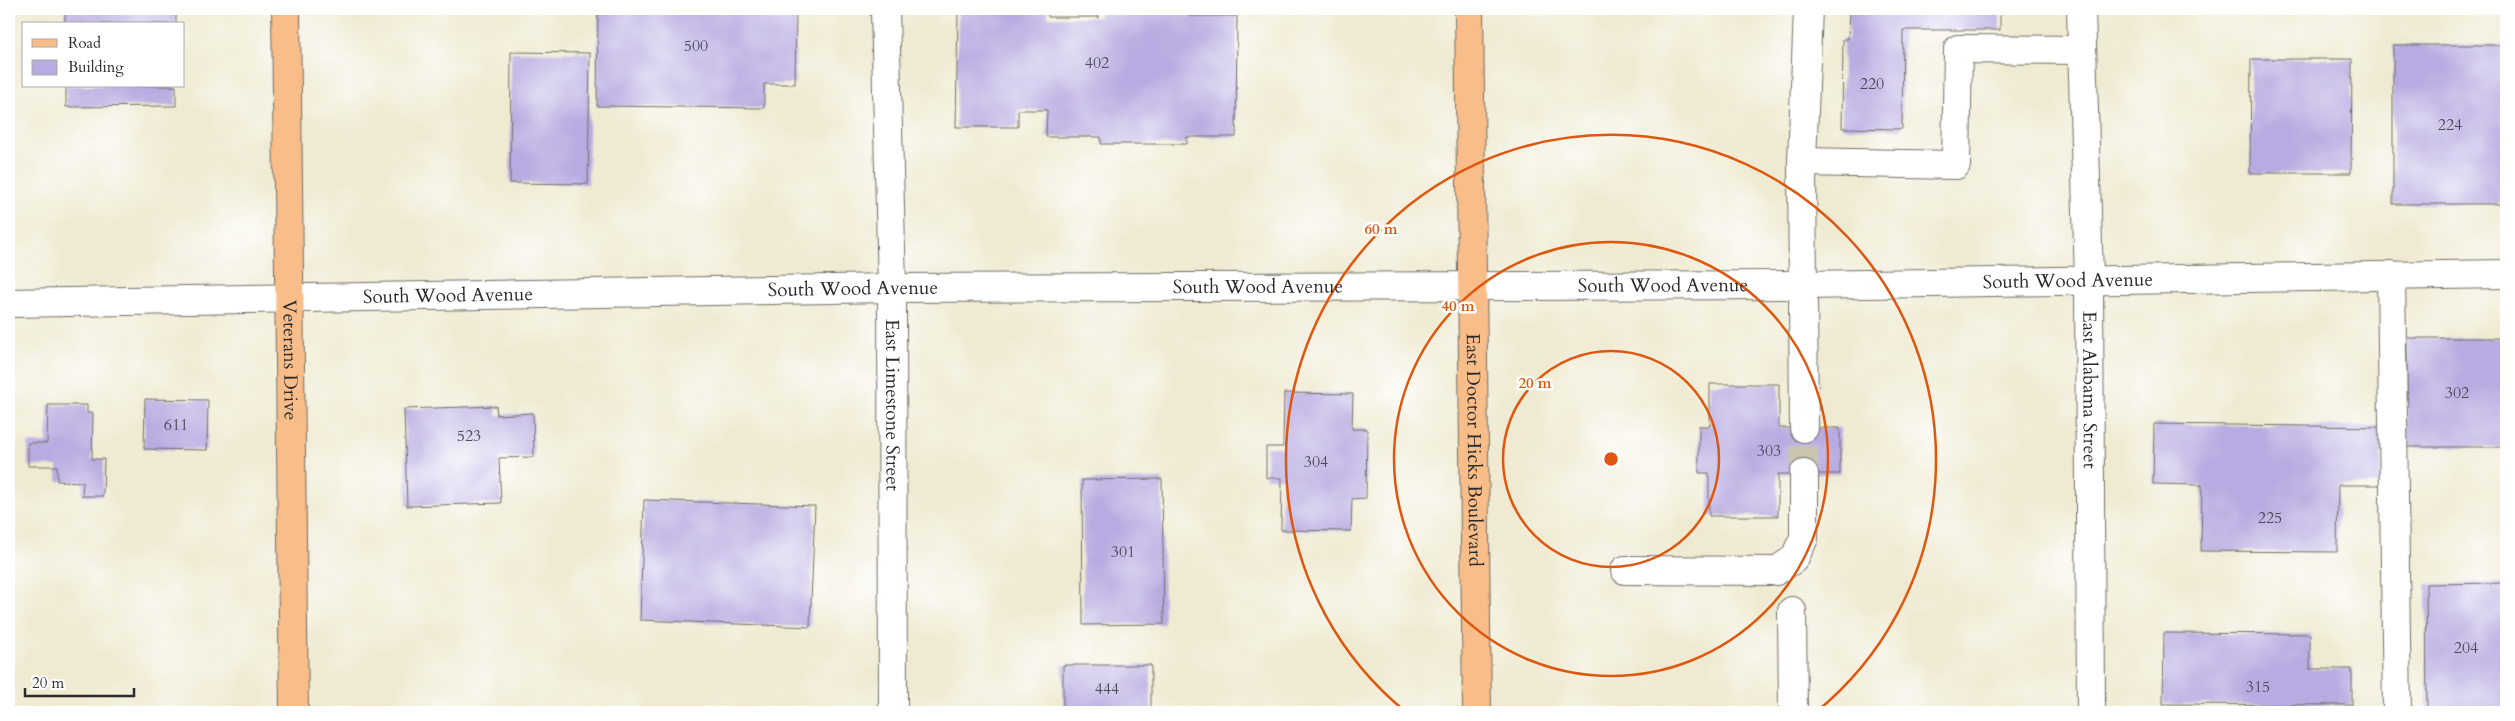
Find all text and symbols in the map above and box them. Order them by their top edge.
legend [22,22,185,88]
text: Road [68,33,101,53]
house number: 500 [684,35,708,57]
house number: 402 [1085,52,1109,74]
text: Building [68,57,124,77]
house number: 220 [1860,73,1884,95]
house number: 224 [2438,114,2462,136]
text: 60 m [1364,219,1398,239]
street label: South Wood Avenue [1982,267,2153,295]
street label: South Wood Avenue [1578,272,1748,299]
street label: South Wood Avenue [1173,274,1343,300]
street label: South Wood Avenue [768,275,938,303]
street label: South Wood Avenue [363,281,533,310]
text: 40 m [1441,296,1475,316]
street label: Veterans Drive [276,299,304,420]
street label: East Alabama Street [2076,311,2103,469]
street label: East Limestone Street [879,319,905,491]
street label: East Doctor Hicks Boulevard [1460,333,1488,567]
text: 20 m [1518,373,1552,393]
house number: 302 [2445,382,2469,404]
house number: 611 [164,414,188,436]
house number: 523 [457,425,481,447]
house number: 303 [1757,440,1781,462]
centre of rings [1602,450,1620,468]
house number: 304 [1304,451,1328,473]
house number: 225 [2258,507,2282,529]
house number: 301 [1111,541,1135,563]
house number: 204 [2454,637,2478,659]
scale bar [25,666,134,698]
text: 20 m [32,673,64,693]
house number: 315 [2246,676,2270,698]
house number: 444 [1095,678,1119,700]

